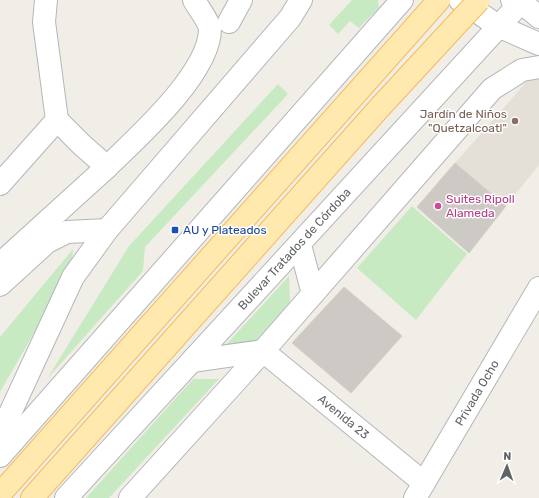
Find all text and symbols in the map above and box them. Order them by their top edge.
place label: Jardín de Niños "Quetzalcoatl" [420,107,507,135]
marker: Jardín de Niños "Quetzalcoatl" [510,116,520,126]
street label: Bulevar Tratados de Córdoba [235,185,354,313]
place label: Suites Ripoll Alameda [446,192,515,220]
marker: Suites Ripoll Alameda [433,201,443,211]
place label: AU y Plateados [183,223,267,237]
marker: AU y Plateados [170,225,180,235]
street label: Privada Ocho [452,357,502,428]
street label: Avenida 23 [315,392,372,442]
north arrow [487,446,527,486]
text: N [503,450,512,463]

